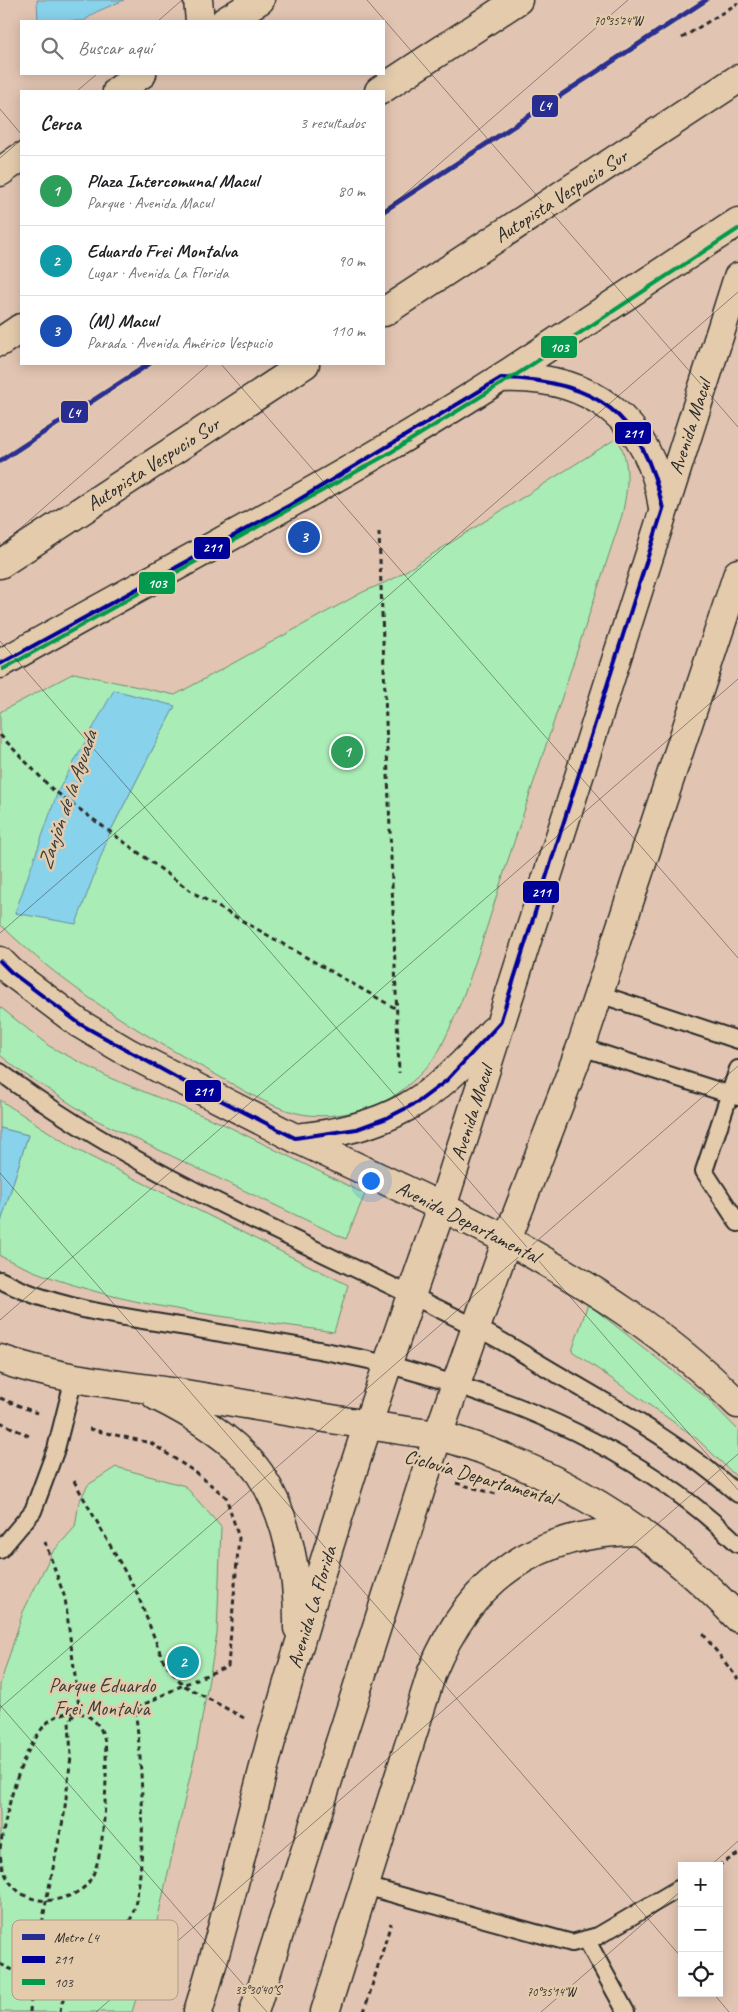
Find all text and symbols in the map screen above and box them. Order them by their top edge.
text: 70°35'24"W [594,13,645,29]
search box [20,20,385,75]
icon: search [38,34,66,62]
text: Buscar aquí [78,36,152,60]
line badge: L4 [531,94,559,118]
text: L4 [539,97,553,114]
text: Cerca [40,110,81,136]
text: 3 resultados [300,113,365,133]
street label: Autopista Vespucio Sur [490,143,634,248]
text: Plaza Intercomunal Macul [87,169,259,193]
text: 1 [52,181,60,201]
text: 80 m [338,181,365,201]
text: Parque · Avenida Macul [87,193,213,213]
text: Eduardo Frei Montalva [87,239,237,263]
text: 2 [52,251,60,271]
text: 90 m [338,251,365,271]
text: Lugar · Avenida La Florida [87,263,229,283]
text: (M) Macul [87,309,158,333]
text: 3 [52,321,60,341]
text: 110 m [331,321,365,341]
text: Parada · Avenida Américo Vespucio [87,333,272,353]
line badge: 103 [540,335,578,359]
text: 103 [550,339,570,356]
street label: Avenida Macul [663,373,718,477]
line badge: L4 [60,400,89,424]
text: L4 [68,404,82,421]
street label: Autopista Vespucio Sur [82,411,226,516]
line badge: 211 [614,421,652,445]
text: 211 [624,425,644,442]
pin: 3 [288,518,320,556]
line badge: 211 [193,536,231,560]
text: 211 [203,539,223,556]
line badge: 103 [138,571,176,595]
text: 103 [148,575,168,592]
water label: Zanjón de la Aguada [31,725,104,872]
pin: 1 [331,733,363,771]
line badge: 211 [522,880,560,904]
text: 211 [532,884,552,901]
street label: Avenida Macul [445,1059,500,1163]
line badge: 211 [184,1079,222,1103]
text: 211 [194,1083,214,1100]
your location [358,1168,384,1194]
street label: Avenida Departamental [392,1175,547,1270]
street label: Ciclovía Departamental [402,1443,562,1512]
street label: Avenida La Florida [282,1542,343,1671]
pin: 2 [167,1643,199,1681]
park label: Parque Eduardo Frei Montalva [49,1673,156,1721]
map controls [678,1862,723,1997]
button: + [678,1862,723,1907]
button: − [678,1907,723,1952]
legend [12,1920,178,2000]
text: Metro L4 [54,1929,101,1946]
text: 211 [54,1951,74,1968]
button: locate [678,1952,723,1997]
text: 103 [54,1974,75,1991]
text: 33°30'40"S [235,1982,283,1998]
text: 70°35'14"W [527,1984,578,2000]

